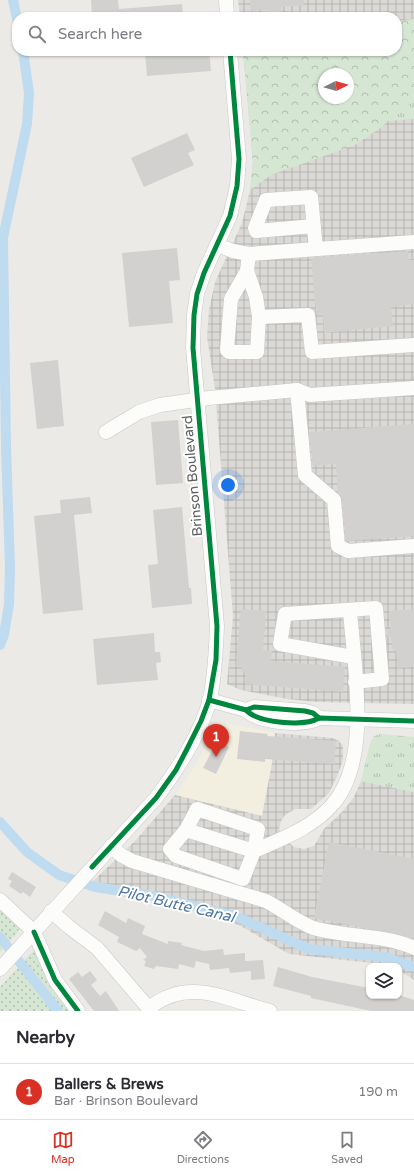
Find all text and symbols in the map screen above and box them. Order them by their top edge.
search box [12,12,402,56]
icon: search [26,23,48,45]
text: Search here [58,25,142,43]
north arrow [318,68,354,104]
street label: Brinson Boulevard [179,415,206,537]
your location [218,475,238,495]
pin: 1 [203,724,229,757]
water label: Pilot Butte Canal [116,882,238,927]
map controls [366,963,402,999]
button: layers [366,963,402,999]
text: Nearby [16,1027,75,1048]
text: Ballers & Brews [54,1075,164,1093]
text: 1 [25,1084,33,1100]
text: 190 m [358,1084,398,1100]
text: Bar · Brinson Boulevard [54,1093,198,1109]
tab: Map [51,1129,75,1166]
tab: Directions [177,1129,229,1166]
tab: Saved [331,1129,363,1166]

